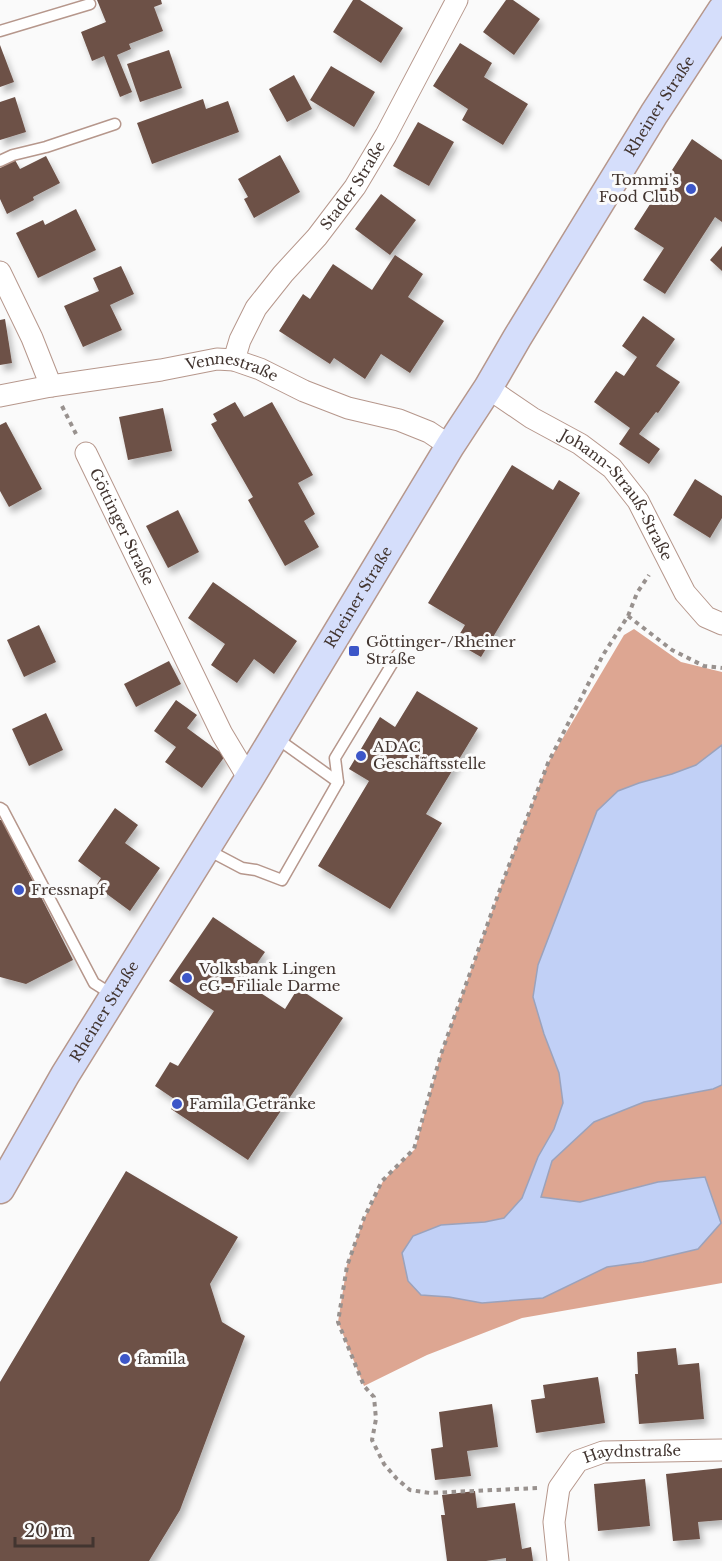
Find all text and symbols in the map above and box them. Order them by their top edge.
street label: Rheiner Straße [620,52,698,160]
street label: Stader Straße [316,138,389,234]
place label: Tommi's Food Club [599,170,679,206]
marker: Tommi's Food Club [684,182,698,196]
street label: Vennestraße [183,349,281,385]
street label: Johann-Strauß-Straße [555,424,677,564]
street label: Göttinger Straße [86,465,159,588]
street label: Rheiner Straße [320,543,396,651]
place label: Göttinger-/Rheiner Straße [366,632,516,668]
marker: Göttinger-/Rheiner Straße [347,644,361,658]
place label: ADAC Geschäftsstelle [372,737,486,773]
marker: ADAC Geschäftsstelle [354,749,368,763]
place label: Fressnapf [31,880,107,899]
marker: Fressnapf [12,883,26,897]
street label: Rheiner Straße [65,957,143,1065]
place label: Volksbank Lingen eG - Filiale Darme [198,959,340,995]
marker: Volksbank Lingen eG - Filiale Darme [180,971,194,985]
place label: Famila Getränke [189,1094,316,1113]
marker: Famila Getränke [170,1097,184,1111]
place label: famila [137,1349,187,1368]
marker: famila [118,1352,132,1366]
street label: Haydnstraße [580,1441,681,1467]
scale bar [15,1510,93,1548]
text: 20 m [24,1520,72,1542]

